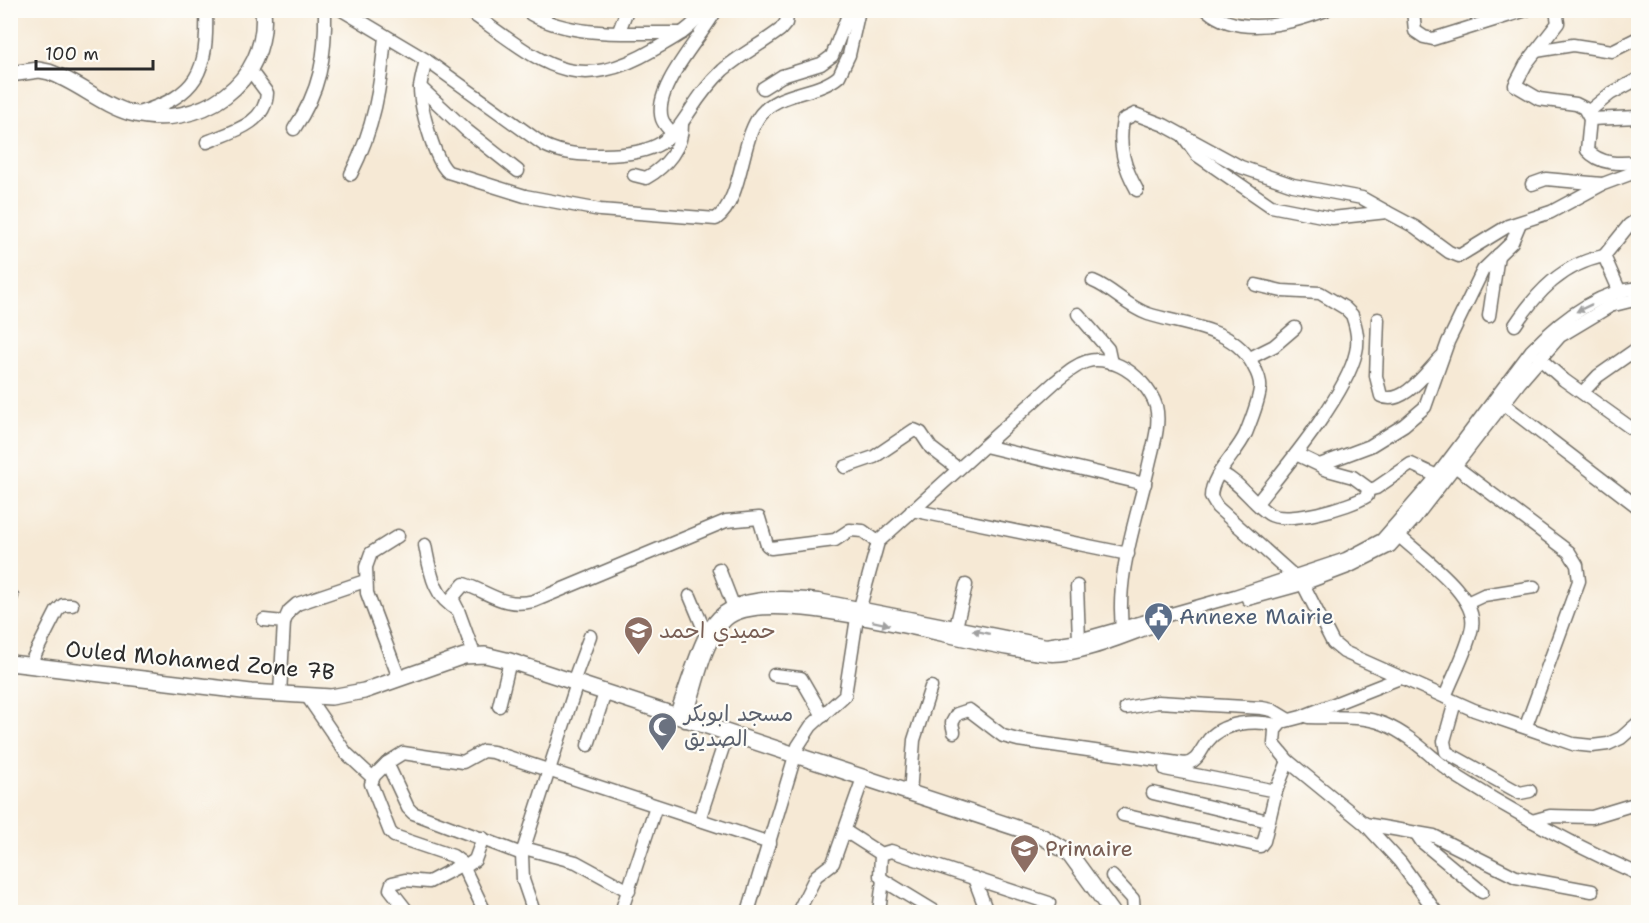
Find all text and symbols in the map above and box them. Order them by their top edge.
scale bar [36,33,153,71]
text: 100 m [45,42,99,66]
one-way arrow [1575,303,1592,313]
public building icon: Annexe Mairie [1142,600,1174,642]
place label: Annexe Mairie [1179,602,1334,631]
school or university icon: حميدي احمد [622,614,654,656]
place label: حميدي احمد [659,616,776,647]
one-way arrow [872,619,891,629]
one-way arrow [971,627,990,636]
street label: Ouled Mohamed Zone 7B [64,634,336,687]
place label: مسجد ابوبكر الصديق [682,699,793,753]
mosque icon: مسجد ابوبكر الصديق [647,710,679,752]
school or university icon: Primaire [1008,832,1040,874]
place label: Primaire [1045,834,1133,863]

